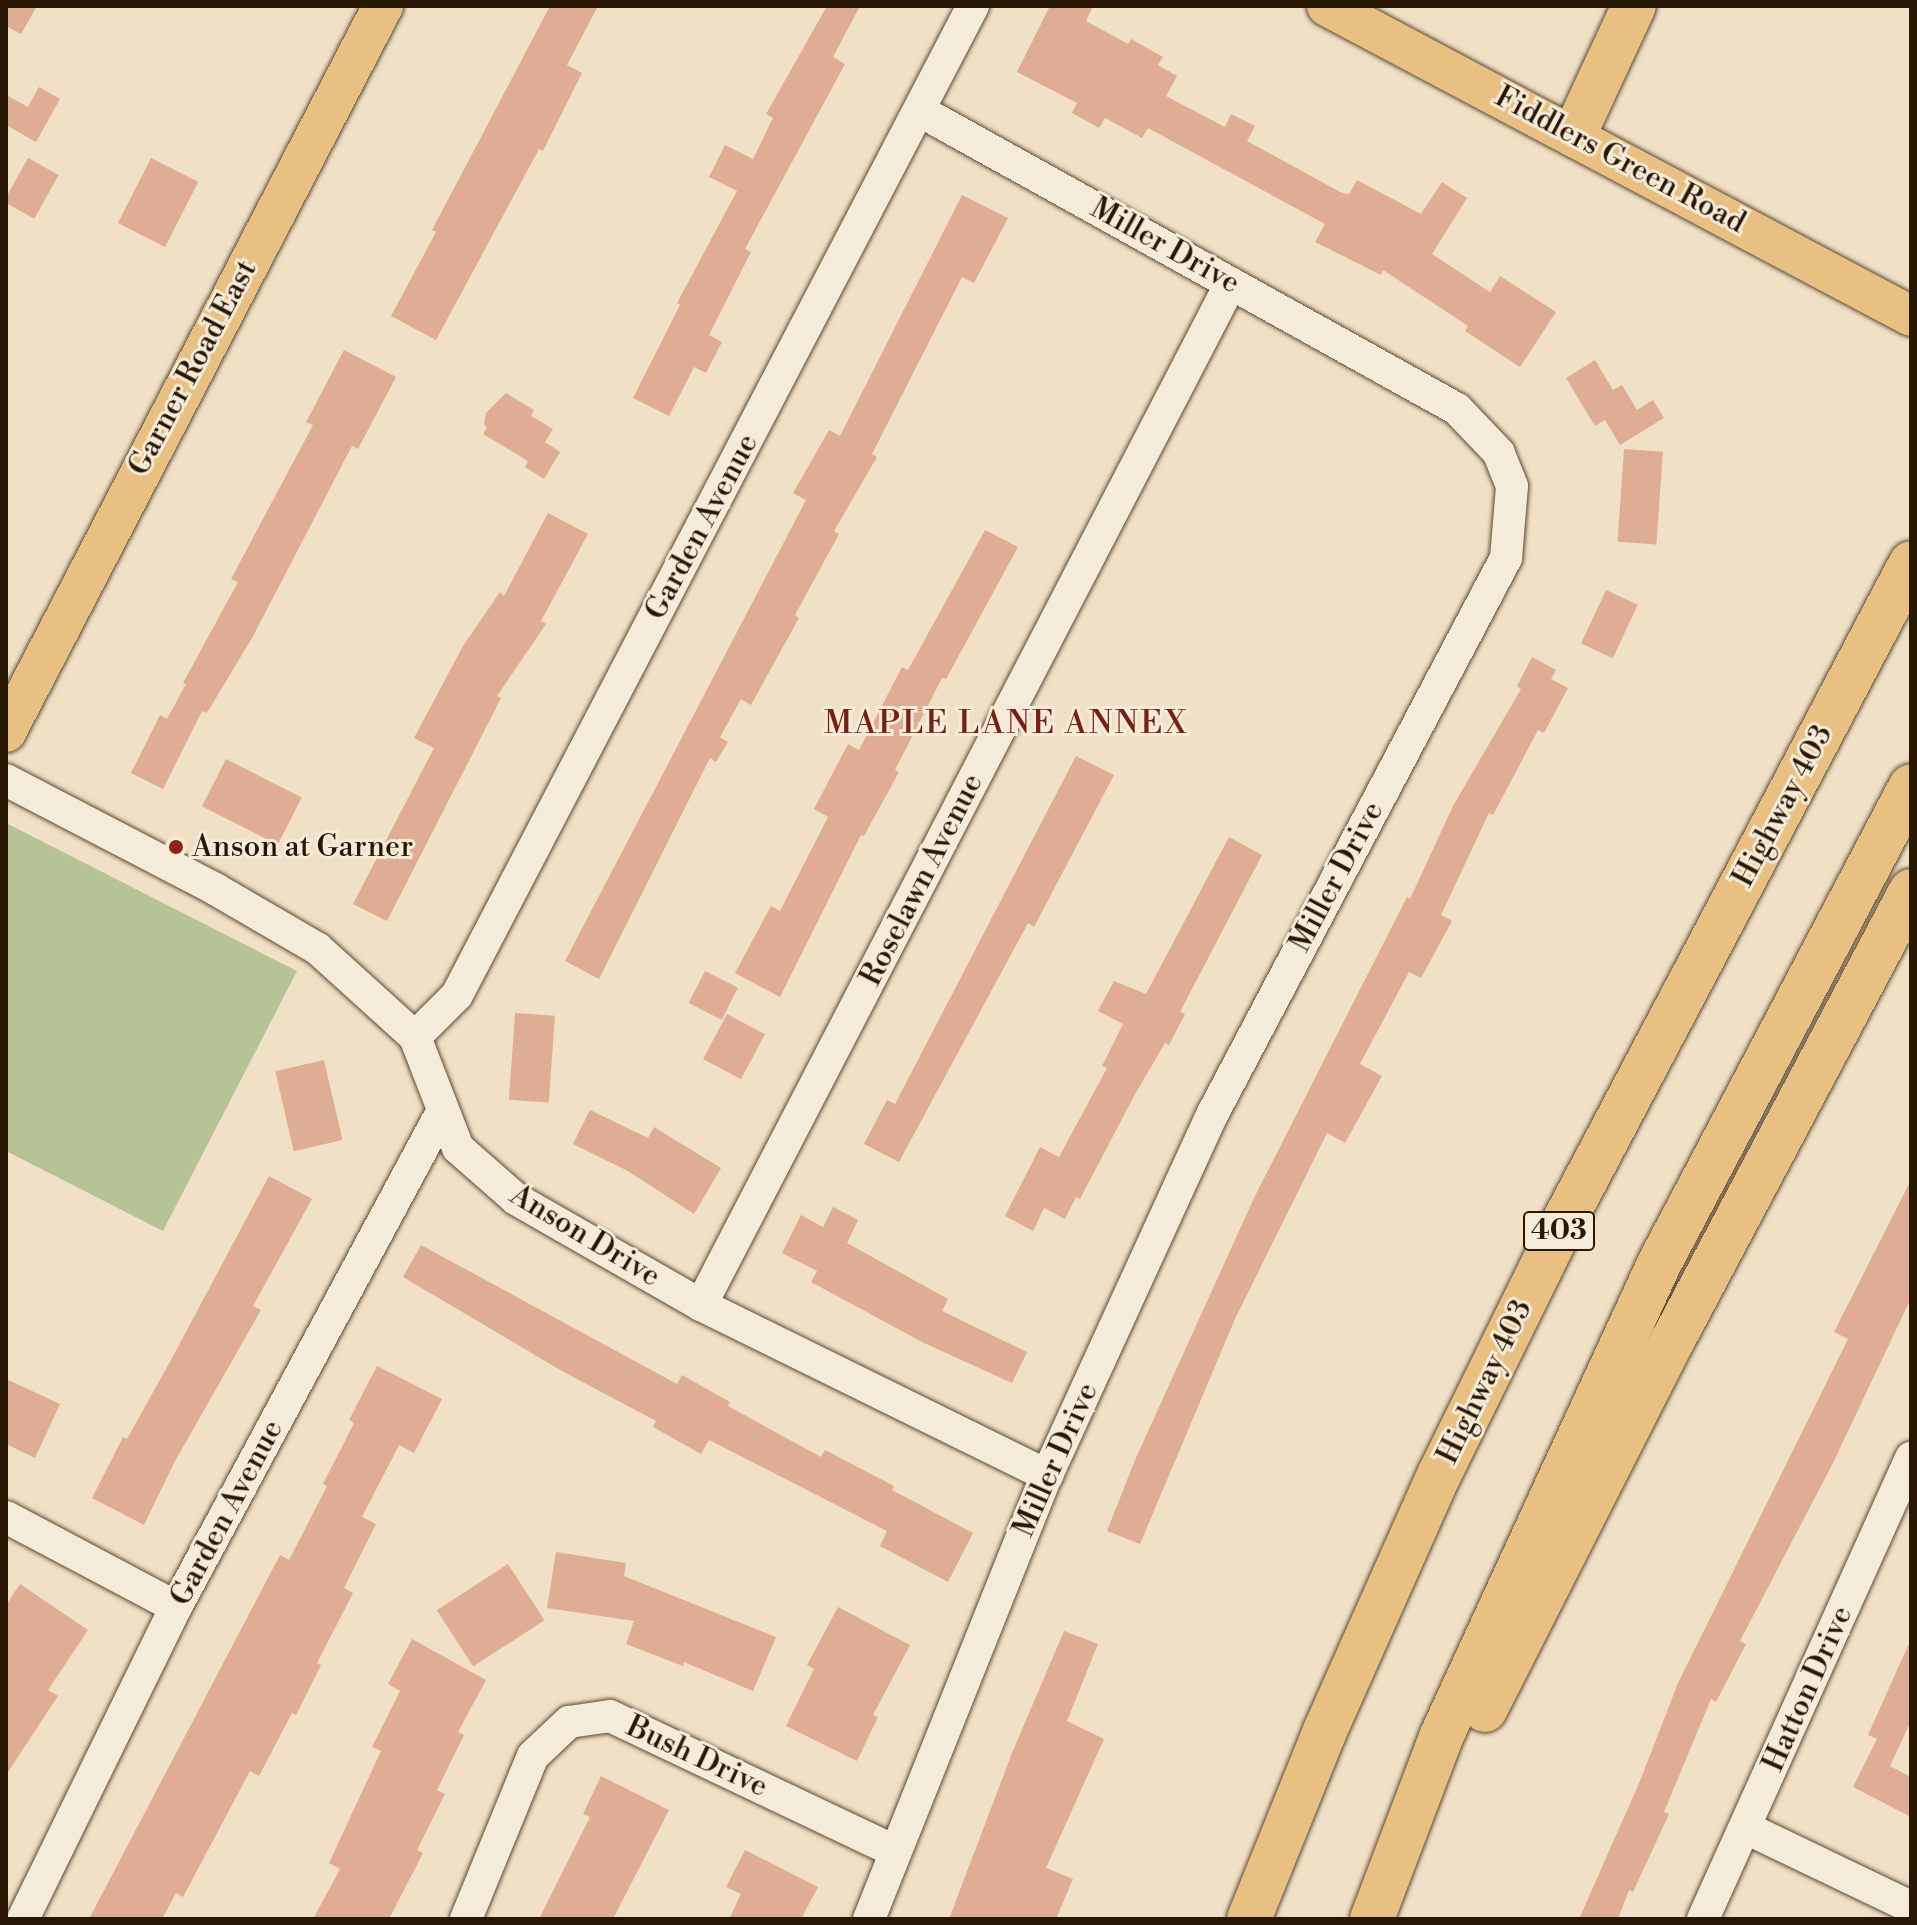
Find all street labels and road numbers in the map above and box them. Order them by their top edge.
street label: Fiddlers Green Road [1489,79,1751,241]
street label: Miller Drive [1084,190,1246,302]
street label: Garner Road East [121,254,265,482]
street label: Garden Avenue [638,428,766,626]
street label: Highway 403 [1725,719,1841,893]
street label: Roselawn Avenue [853,768,991,992]
street label: Miller Drive [1282,796,1392,958]
street label: Anson Drive [503,1177,667,1295]
road number: 403 [1523,1207,1595,1255]
street label: Highway 403 [1430,1294,1540,1470]
street label: Miller Drive [1006,1377,1106,1543]
street label: Garden Avenue [163,1414,291,1612]
street label: Hatton Drive [1755,1601,1861,1777]
street label: Bush Drive [621,1709,773,1805]

